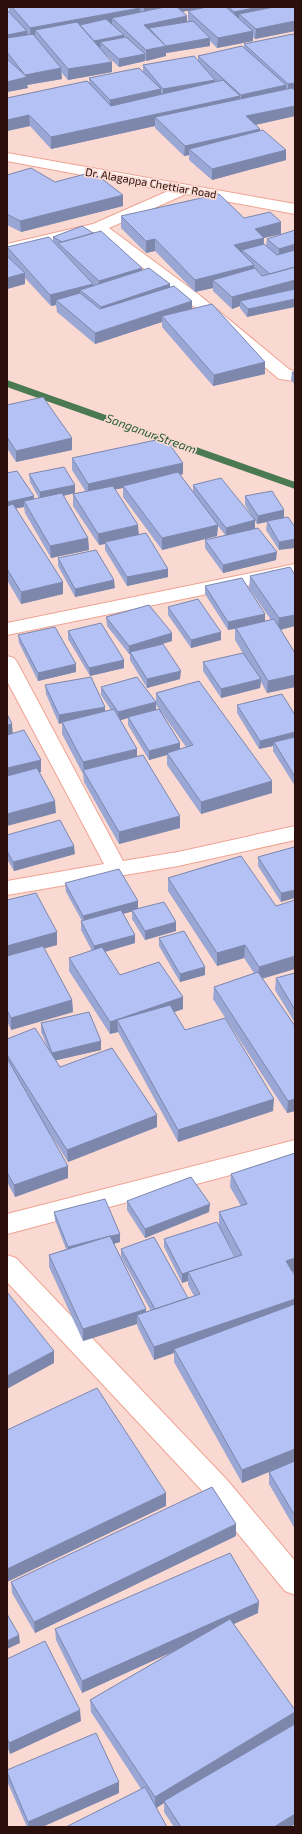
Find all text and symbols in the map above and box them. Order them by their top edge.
street label: Dr. Alagappa Chettiar Road [84,165,218,200]
water label: Sanganur Stream [104,410,198,456]

